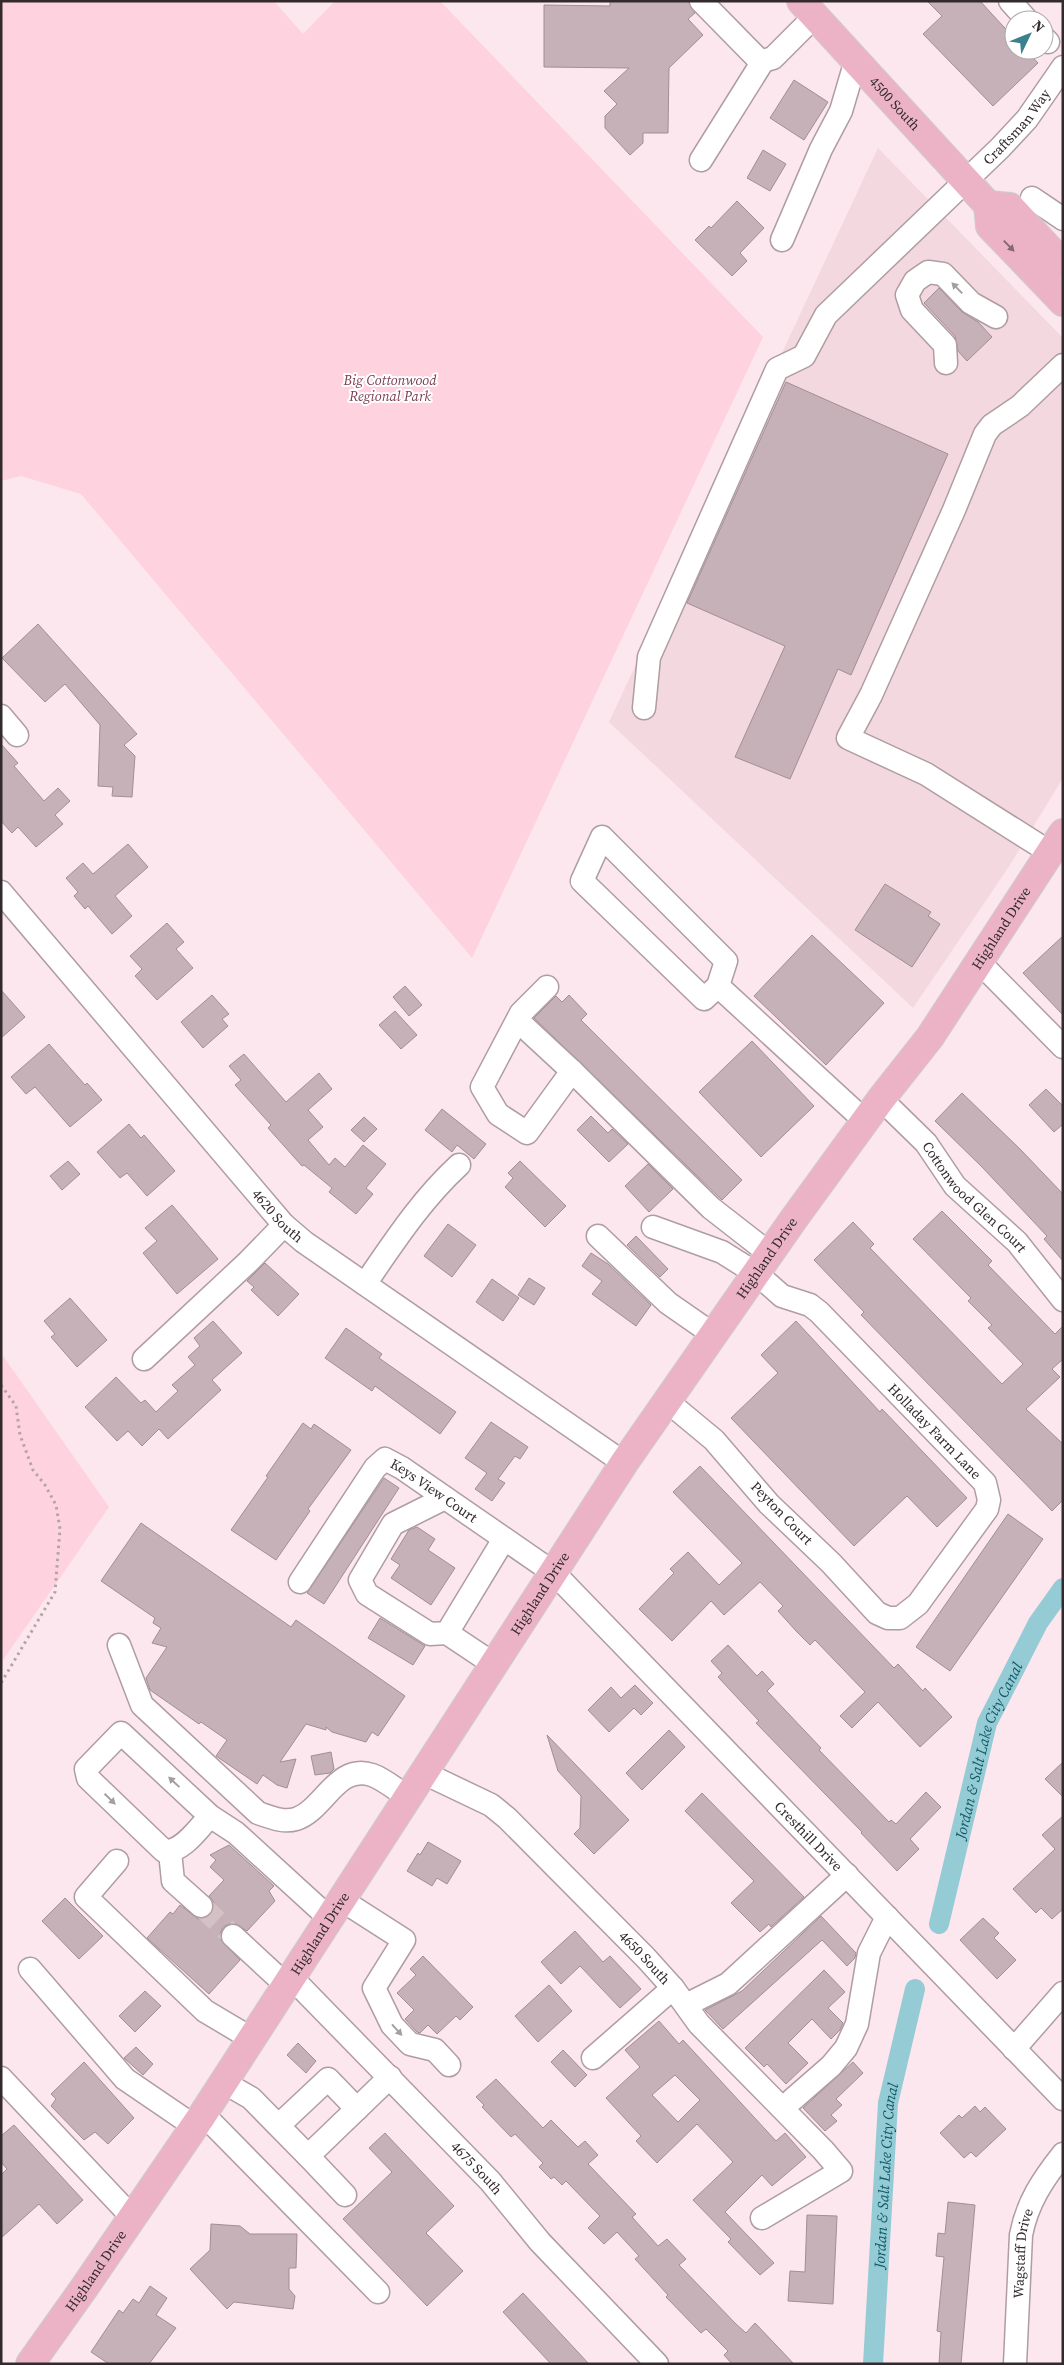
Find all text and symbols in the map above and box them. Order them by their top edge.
north arrow [1004,10,1054,60]
text: N [1028,16,1049,37]
street label: 4500 South [865,72,925,135]
street label: Craftsman Way [978,84,1055,169]
one-way arrow [1003,239,1015,251]
one-way arrow [951,283,963,295]
park label: Big Cottonwood Regional Park [343,370,437,406]
street label: Highland Drive [967,883,1035,973]
street label: Cottonwood Glen Court [918,1137,1032,1257]
street label: 4620 South [248,1185,308,1247]
street label: Highland Drive [731,1213,802,1303]
street label: Holladay Farm Lane [884,1379,986,1484]
street label: Keys View Court [387,1454,482,1527]
street label: Peyton Court [746,1477,818,1550]
street label: Highland Drive [505,1548,574,1639]
water label: Jordan & Salt Lake City Canal [949,1657,1027,1843]
one-way arrow [169,1776,181,1788]
one-way arrow [104,1793,116,1805]
street label: Cresthill Drive [770,1797,847,1876]
street label: Highland Drive [285,1888,354,1979]
street label: 4650 South [614,1926,675,1989]
one-way arrow [392,2024,403,2037]
water label: Jordan & Salt Lake City Canal [868,2080,903,2271]
street label: 4675 South [446,2137,507,2199]
street label: Wagstaff Drive [1008,2205,1038,2299]
street label: Highland Drive [60,2226,131,2316]

